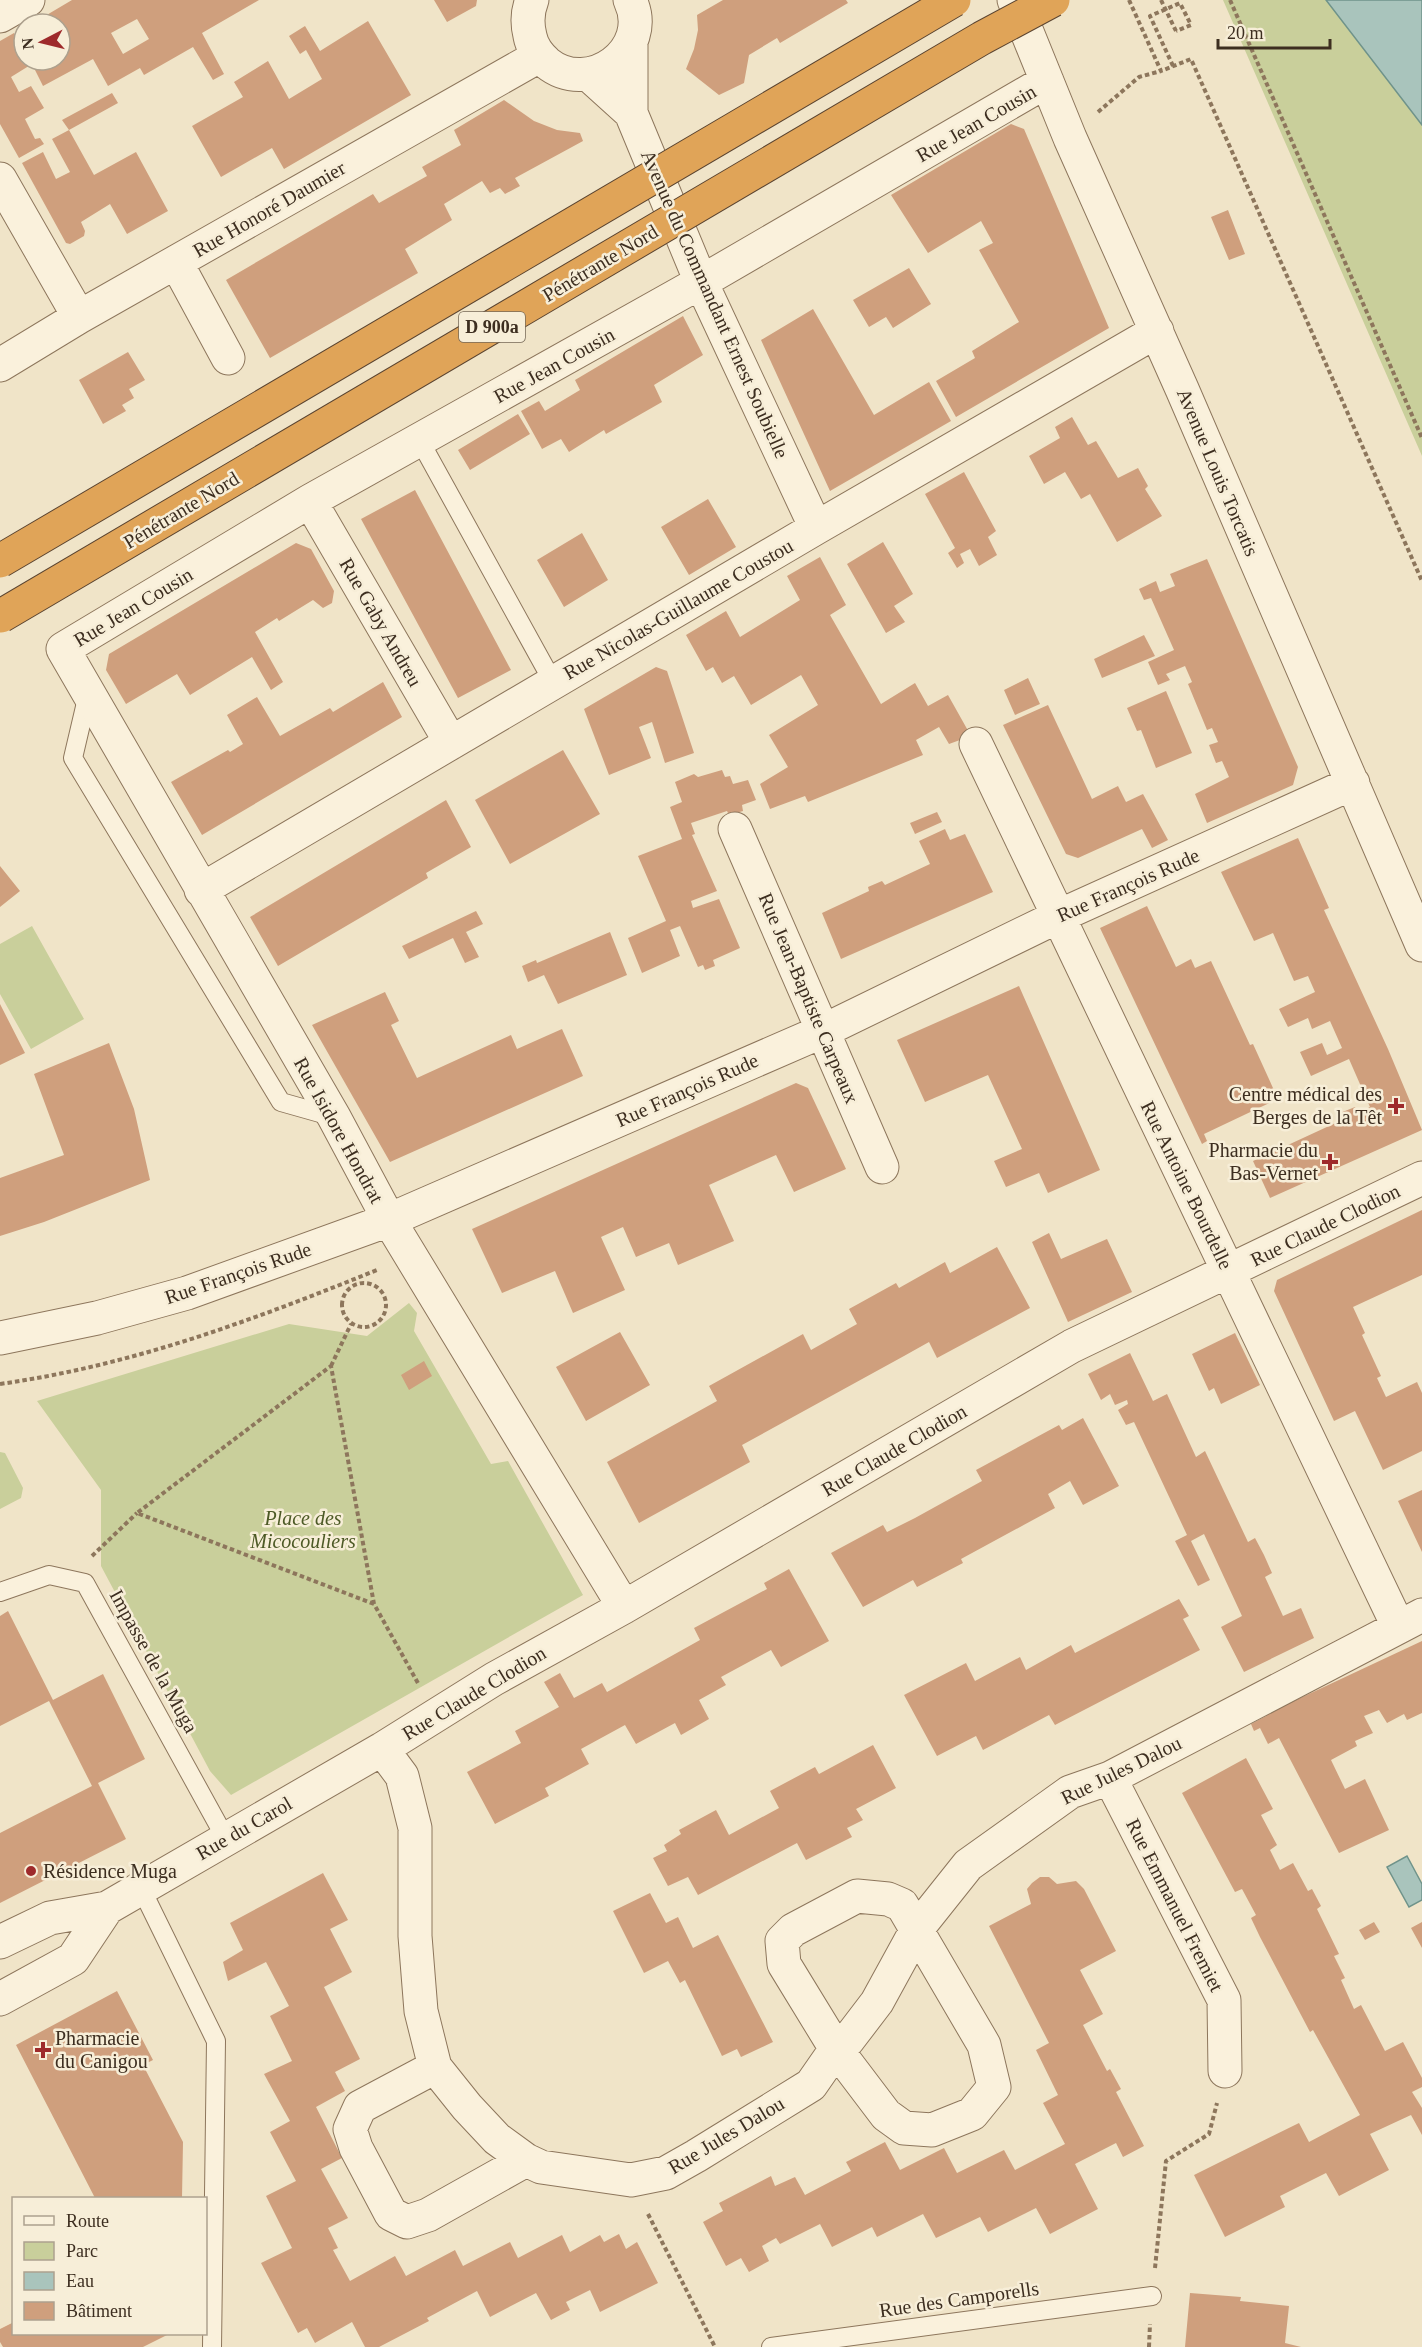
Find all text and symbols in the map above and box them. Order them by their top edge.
north arrow [12,12,72,72]
scale bar [1218,12,1330,50]
text: 20 m [1227,23,1264,43]
text: N [18,37,37,51]
street label: Rue Jean Cousin [912,80,1040,166]
street label: Avenue du Commandant Ernest Soubielle [637,146,793,462]
street label: Rue Honoré Daumier [189,156,349,262]
street label: Pénétrante Nord [538,220,662,306]
road number: D 900a [459,312,525,342]
street label: Rue Jean Cousin [490,323,618,407]
street label: Avenue Louis Torcatis [1173,385,1263,559]
street label: Pénétrante Nord [119,467,243,553]
street label: Rue Nicolas-Guillaume Coustou [559,534,797,684]
street label: Rue Gaby Andreu [335,554,427,691]
street label: Rue Jean Cousin [70,563,196,651]
street label: Rue François Rude [1053,844,1203,927]
street label: Rue Jean-Baptiste Carpeaux [754,889,863,1107]
street label: Rue François Rude [612,1049,762,1132]
street label: Rue Isidore Hondrat [290,1053,388,1207]
place label: Centre médical des Berges de la Têt [1229,1083,1382,1129]
street label: Rue Antoine Bourdelle [1137,1097,1237,1273]
marker: Centre médical des Berges de la Têt [1387,1097,1405,1115]
place label: Pharmacie du Bas-Vernet [1209,1139,1318,1184]
marker: Pharmacie du Bas-Vernet [1323,1155,1337,1169]
street label: Rue Claude Clodion [1247,1179,1403,1271]
street label: Rue François Rude [162,1238,315,1309]
street label: Rue Claude Clodion [818,1400,970,1500]
park label: Place des Micocouliers [249,1507,356,1552]
street label: Impasse de la Muga [105,1585,203,1737]
street label: Rue Claude Clodion [398,1642,550,1744]
street label: Rue Jules Dalou [1057,1731,1185,1809]
street label: Rue du Carol [192,1792,296,1864]
street label: Rue Emmanuel Fremiet [1122,1815,1228,1996]
place label: Résidence Muga [43,1860,177,1883]
marker: Résidence Muga [24,1864,38,1878]
place label: Pharmacie du Canigou [55,2027,148,2073]
marker: Pharmacie du Canigou [36,2043,50,2057]
street label: Rue Jules Dalou [664,2092,788,2178]
legend [12,2197,207,2335]
text: Route [66,2211,109,2231]
text: Parc [66,2241,98,2261]
text: Eau [66,2271,94,2291]
street label: Rue des Camporells [878,2277,1041,2322]
text: Bâtiment [66,2301,132,2321]

